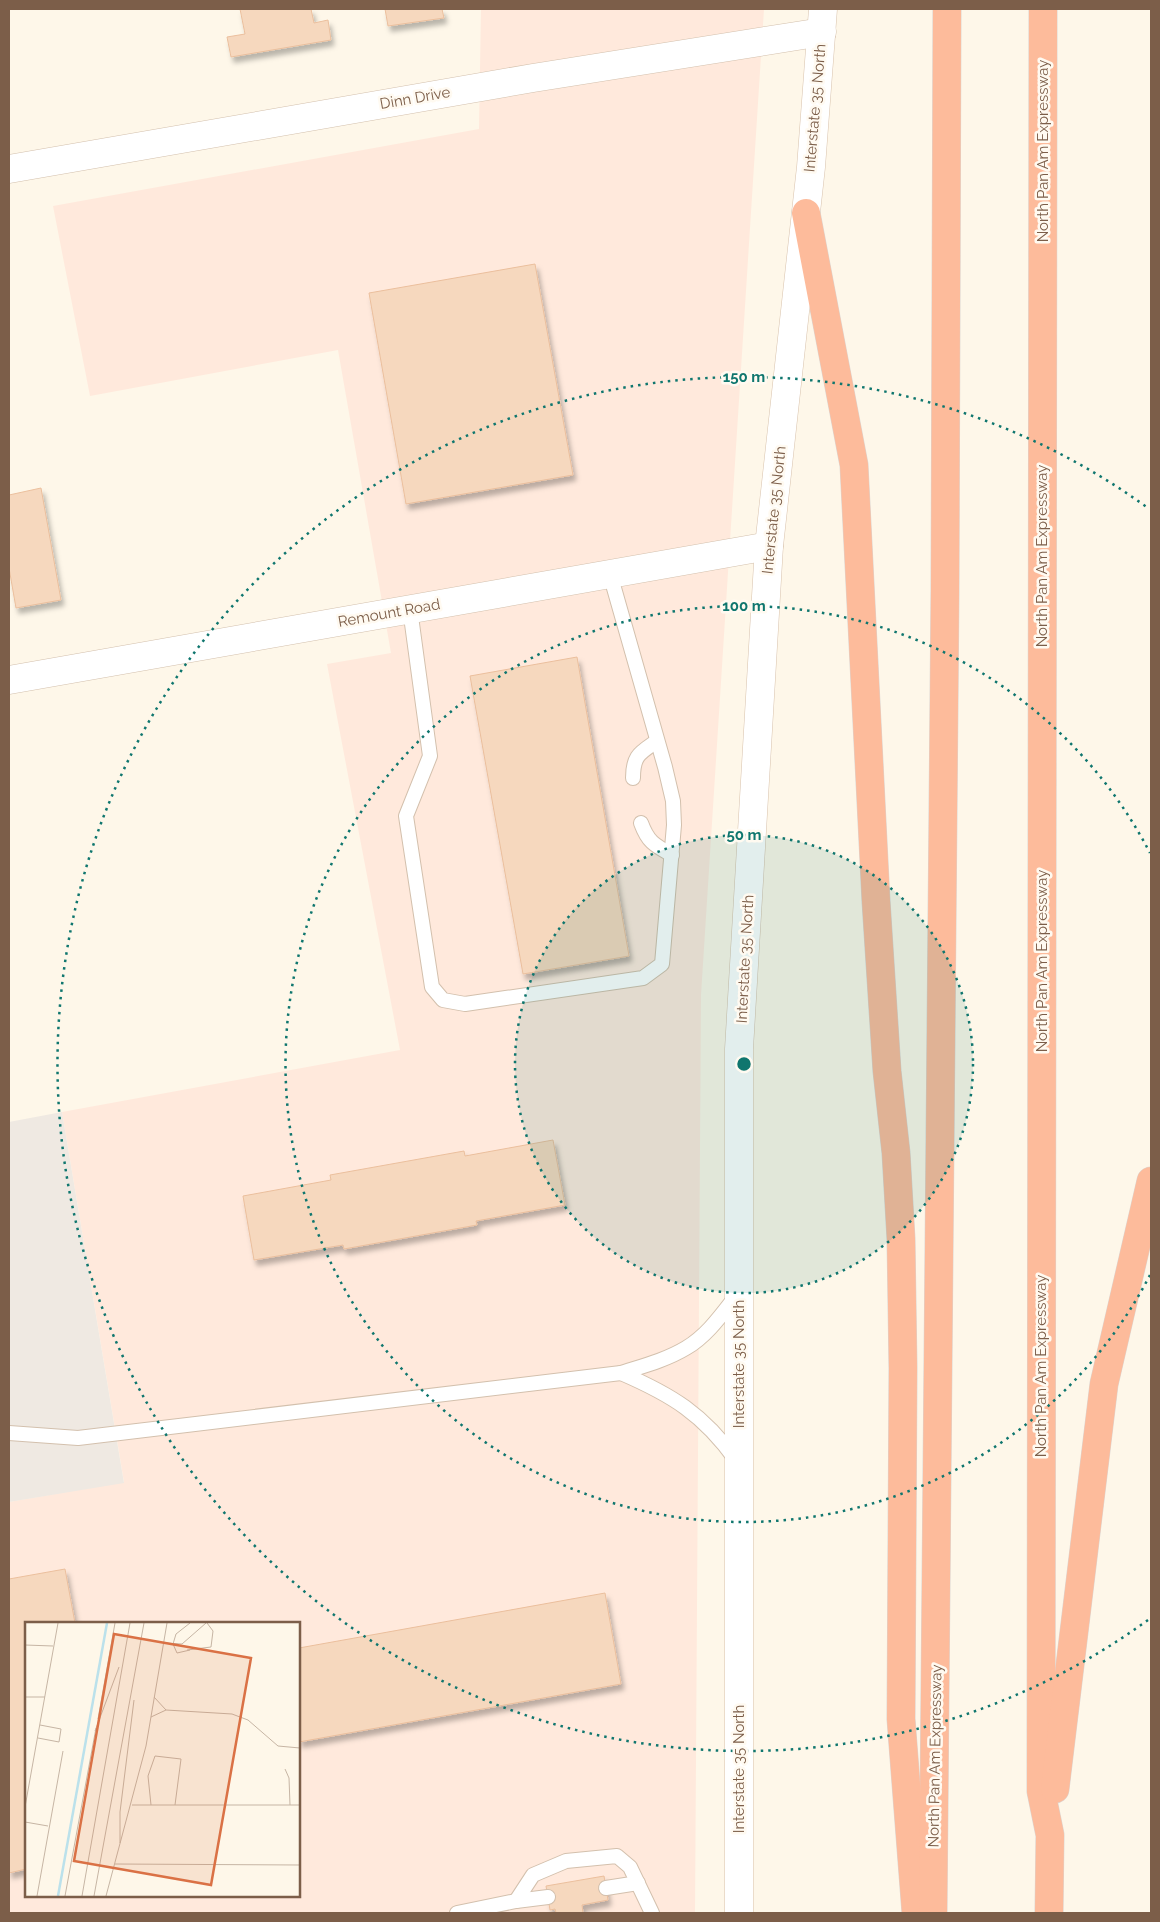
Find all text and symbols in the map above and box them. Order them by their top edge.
street label: Interstate 35 North [800,43,830,173]
street label: North Pan Am Expressway [1034,60,1052,242]
street label: Dinn Drive [378,83,452,113]
text: 150 m [723,368,765,386]
street label: Interstate 35 North [758,445,790,575]
street label: North Pan Am Expressway [1033,465,1051,647]
street label: Remount Road [336,595,442,631]
text: 100 m [722,597,766,615]
text: 50 m [726,826,762,844]
street label: North Pan Am Expressway [1033,870,1051,1052]
street label: Interstate 35 North [733,894,757,1024]
centre of rings [735,1055,753,1073]
street label: North Pan Am Expressway [1032,1275,1050,1457]
street label: Interstate 35 North [730,1300,748,1428]
inset map [25,1622,300,1897]
street label: North Pan Am Expressway [924,1665,946,1847]
street label: Interstate 35 North [730,1705,748,1833]

